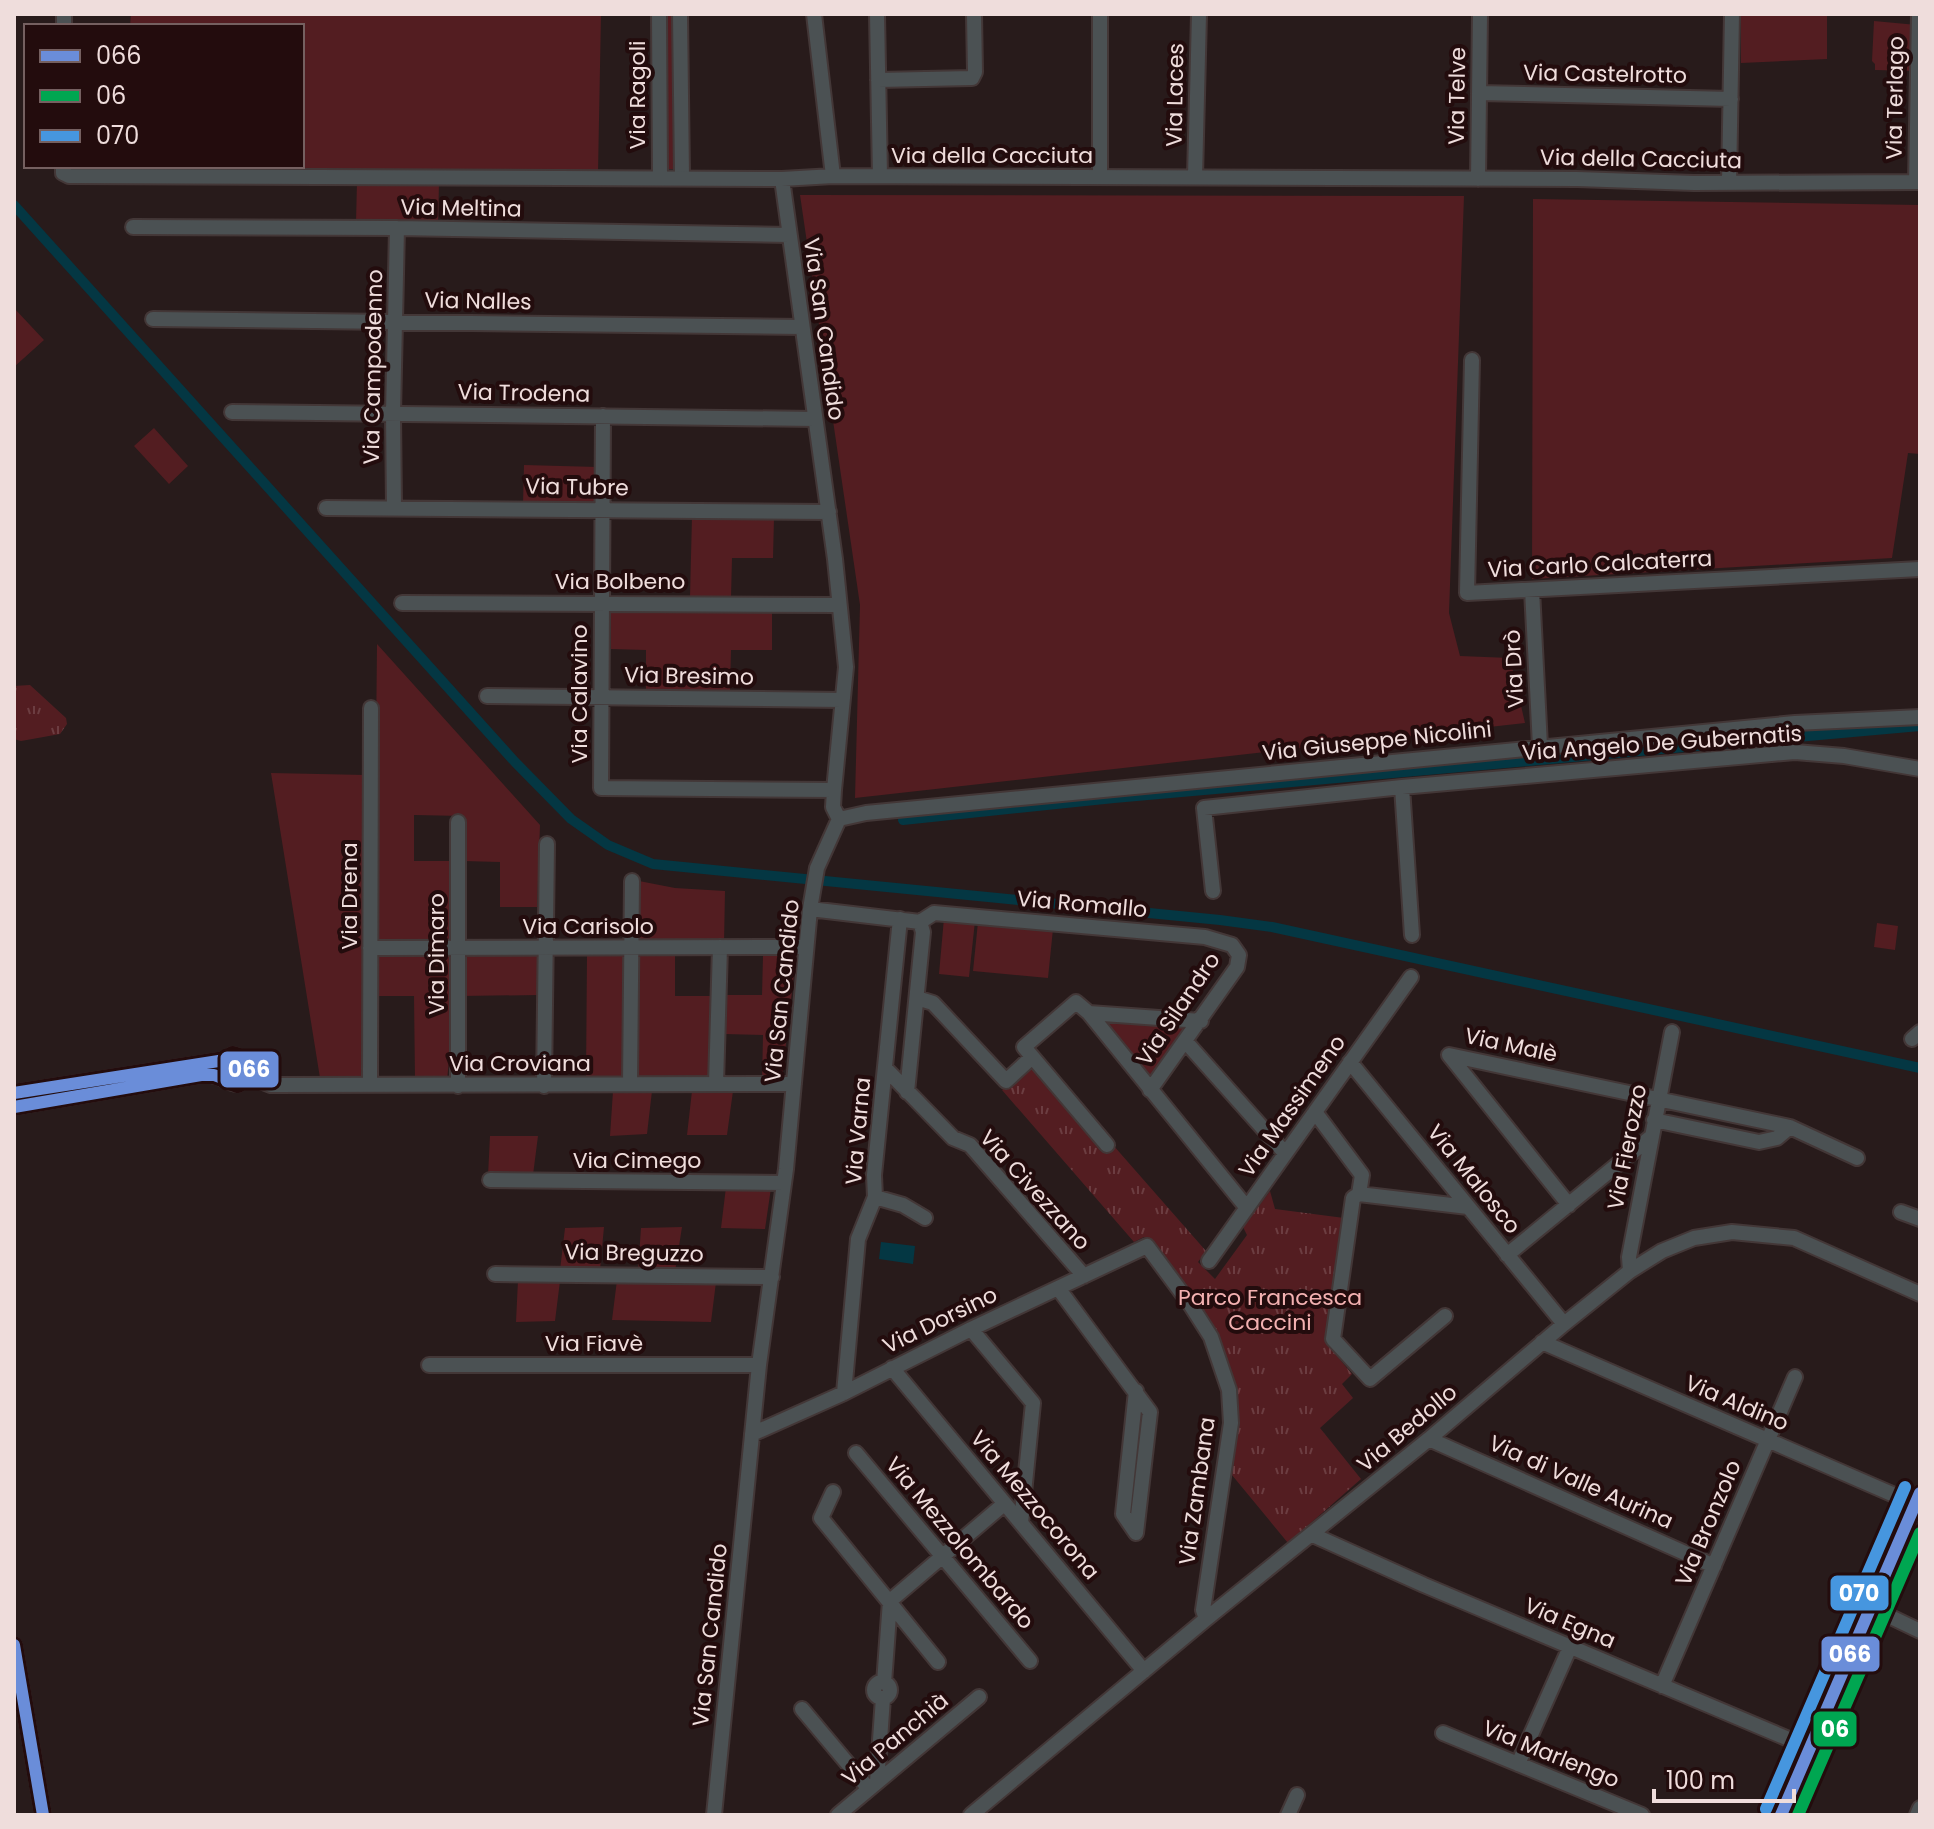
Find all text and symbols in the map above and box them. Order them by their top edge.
legend [24,24,304,168]
street label: Via Terlago [1878,36,1912,160]
text: 066 [96,39,142,72]
street label: Via Ragoli [622,40,653,150]
street label: Via Laces [1159,43,1191,147]
street label: Via Telve [1441,47,1473,145]
street label: Via Castelrotto [1523,57,1687,91]
text: 06 [96,79,126,112]
text: 070 [96,119,139,152]
street label: Via della Cacciuta [891,140,1093,171]
street label: Via della Cacciuta [1540,142,1742,176]
street label: Via Meltina [400,191,522,225]
street label: Via San Candido [796,236,852,422]
street label: Via Campodenno [356,269,390,465]
street label: Via Nalles [424,285,532,317]
street label: Via Trodena [457,376,591,410]
street label: Via Tubre [525,471,629,503]
street label: Via Carlo Calcaterra [1487,543,1713,585]
street label: Via Bolbeno [555,566,685,597]
street label: Via Calavino [564,624,595,764]
street label: Via Drò [1496,629,1532,709]
street label: Via Bresimo [624,659,754,693]
street label: Via Giuseppe Nicolini [1261,714,1493,768]
street label: Via Angelo De Gubernatis [1521,718,1803,768]
street label: Via Drena [334,842,365,950]
street label: Via Romallo [1015,883,1149,925]
street label: Via Dimaro [421,893,452,1015]
street label: Via San Candido [757,898,807,1084]
street label: Via Carisolo [522,911,654,942]
street label: Via Silandro [1129,946,1227,1072]
street label: Via Malè [1462,1020,1560,1070]
street label: Via Massimeno [1231,1028,1353,1184]
street label: Via Croviana [449,1048,591,1079]
line badge: 066 [219,1050,280,1089]
text: 066 [228,1054,270,1085]
street label: Via Varna [838,1076,878,1186]
street label: Via Fierozzo [1600,1081,1654,1213]
street label: Via Malosco [1420,1117,1528,1241]
street label: Via Civezzano [972,1123,1098,1257]
street label: Via Cimego [573,1145,701,1176]
street label: Via Breguzzo [564,1236,704,1270]
street label: Via Dorsino [878,1279,1002,1361]
park label: Parco Francesca Caccini [1178,1282,1362,1338]
street label: Via Fiavè [545,1328,643,1359]
street label: Via Aldino [1680,1367,1794,1439]
street label: Via Bedollo [1350,1377,1464,1479]
street label: Via Zambana [1171,1415,1223,1567]
street label: Via Mezzocorona [963,1424,1107,1586]
street label: Via di Valle Aurina [1484,1427,1678,1537]
street label: Via Mezzolombardo [878,1450,1042,1636]
street label: Via Bronzolo [1667,1455,1749,1591]
street label: Via San Candido [685,1542,735,1728]
line badge: 070 [1829,1574,1890,1612]
text: 070 [1839,1578,1879,1609]
street label: Via Egna [1520,1590,1620,1656]
line badge: 066 [1820,1635,1881,1673]
text: 066 [1829,1639,1871,1670]
street label: Via Panchià [835,1685,955,1793]
line badge: 06 [1812,1710,1858,1748]
street label: Via Marlengo [1478,1712,1624,1796]
text: 06 [1821,1714,1849,1745]
scale bar [1654,1753,1794,1803]
text: 100 m [1666,1764,1735,1797]

